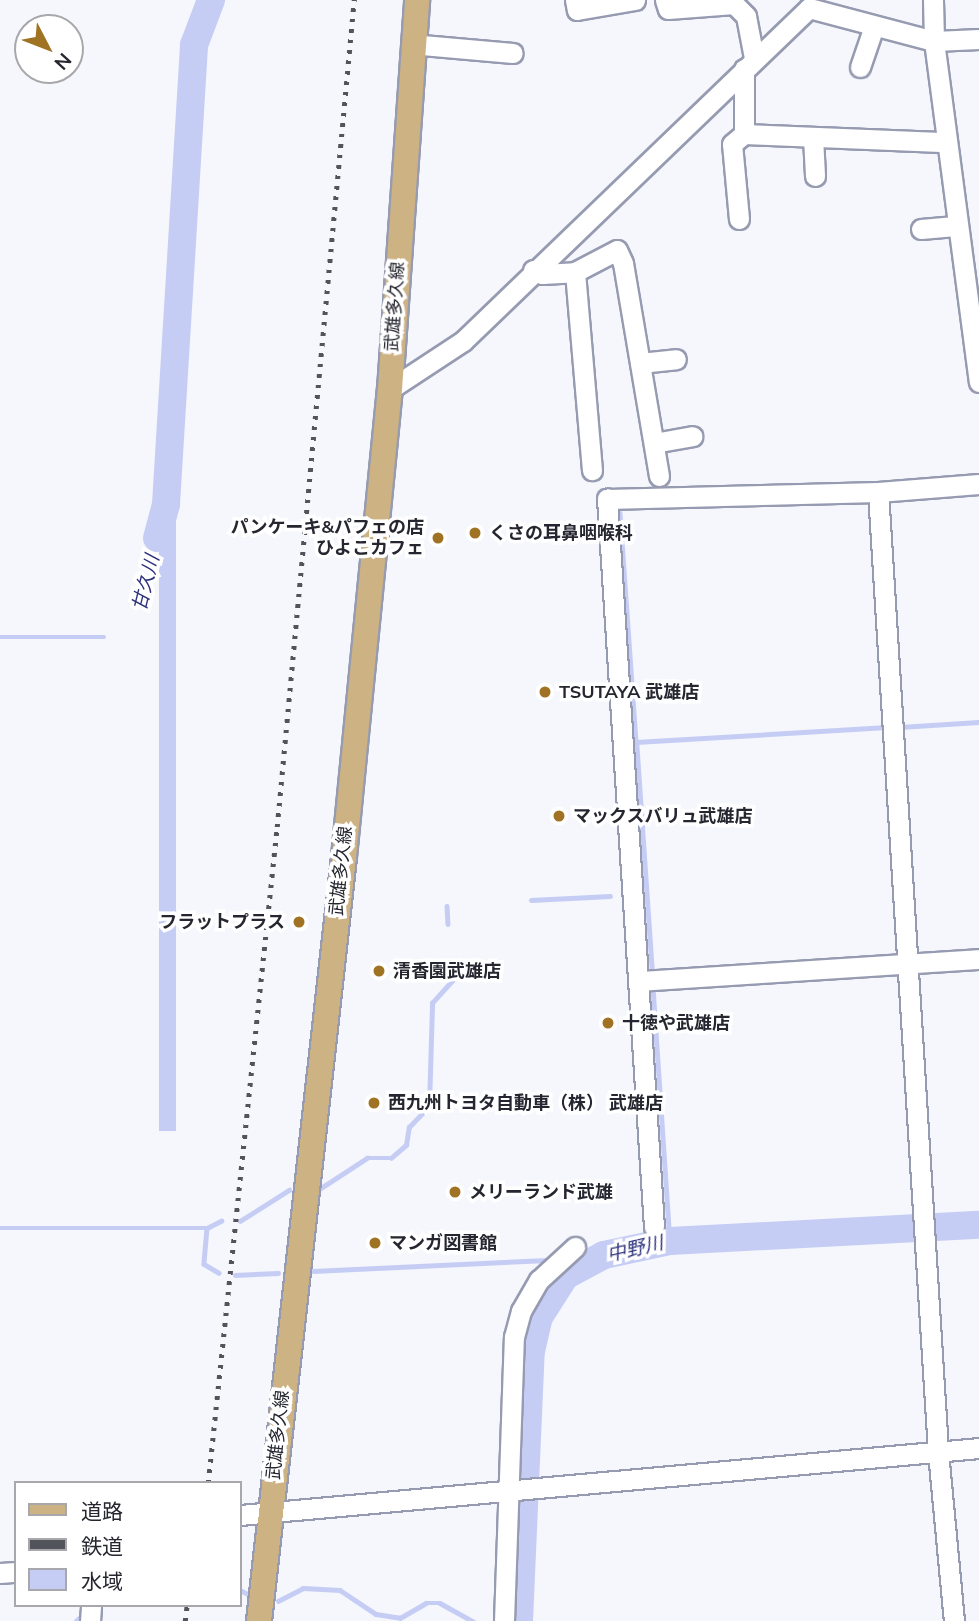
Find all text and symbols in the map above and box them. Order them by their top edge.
north arrow [14,14,84,84]
text: N [49,48,77,75]
street label: 武雄多久線 [381,261,409,353]
place label: パンケーキ&パフェの店 ひよこカフェ [232,517,424,560]
place label: くさの耳鼻咽喉科 [489,522,633,544]
marker: くさの耳鼻咽喉科 [467,525,483,541]
marker: パンケーキ&パフェの店 ひよこカフェ [430,530,446,546]
water label: 甘久川 [128,553,164,613]
place label: TSUTAYA 武雄店 [559,681,699,703]
marker: TSUTAYA 武雄店 [537,684,553,700]
place label: マックスバリュ武雄店 [573,805,753,827]
marker: マックスバリュ武雄店 [551,808,567,824]
street label: 武雄多久線 [326,825,356,917]
place label: フラットプラス [159,911,285,933]
marker: フラットプラス [291,914,307,930]
place label: 清香園武雄店 [393,960,501,982]
marker: 清香園武雄店 [371,963,387,979]
place label: 十徳や武雄店 [622,1012,730,1034]
marker: 十徳や武雄店 [600,1015,616,1031]
place label: 西九州トヨタ自動車（株） 武雄店 [388,1092,663,1114]
marker: 西九州トヨタ自動車（株） 武雄店 [366,1095,382,1111]
place label: メリーランド武雄 [469,1181,613,1203]
marker: メリーランド武雄 [447,1184,463,1200]
water label: 中野川 [605,1231,665,1267]
place label: マンガ図書館 [389,1232,497,1254]
marker: マンガ図書館 [367,1235,383,1251]
street label: 武雄多久線 [263,1389,293,1481]
legend [14,1481,242,1607]
text: 道路 [81,1498,123,1524]
text: 鉄道 [81,1533,123,1559]
text: 水域 [81,1568,123,1594]

